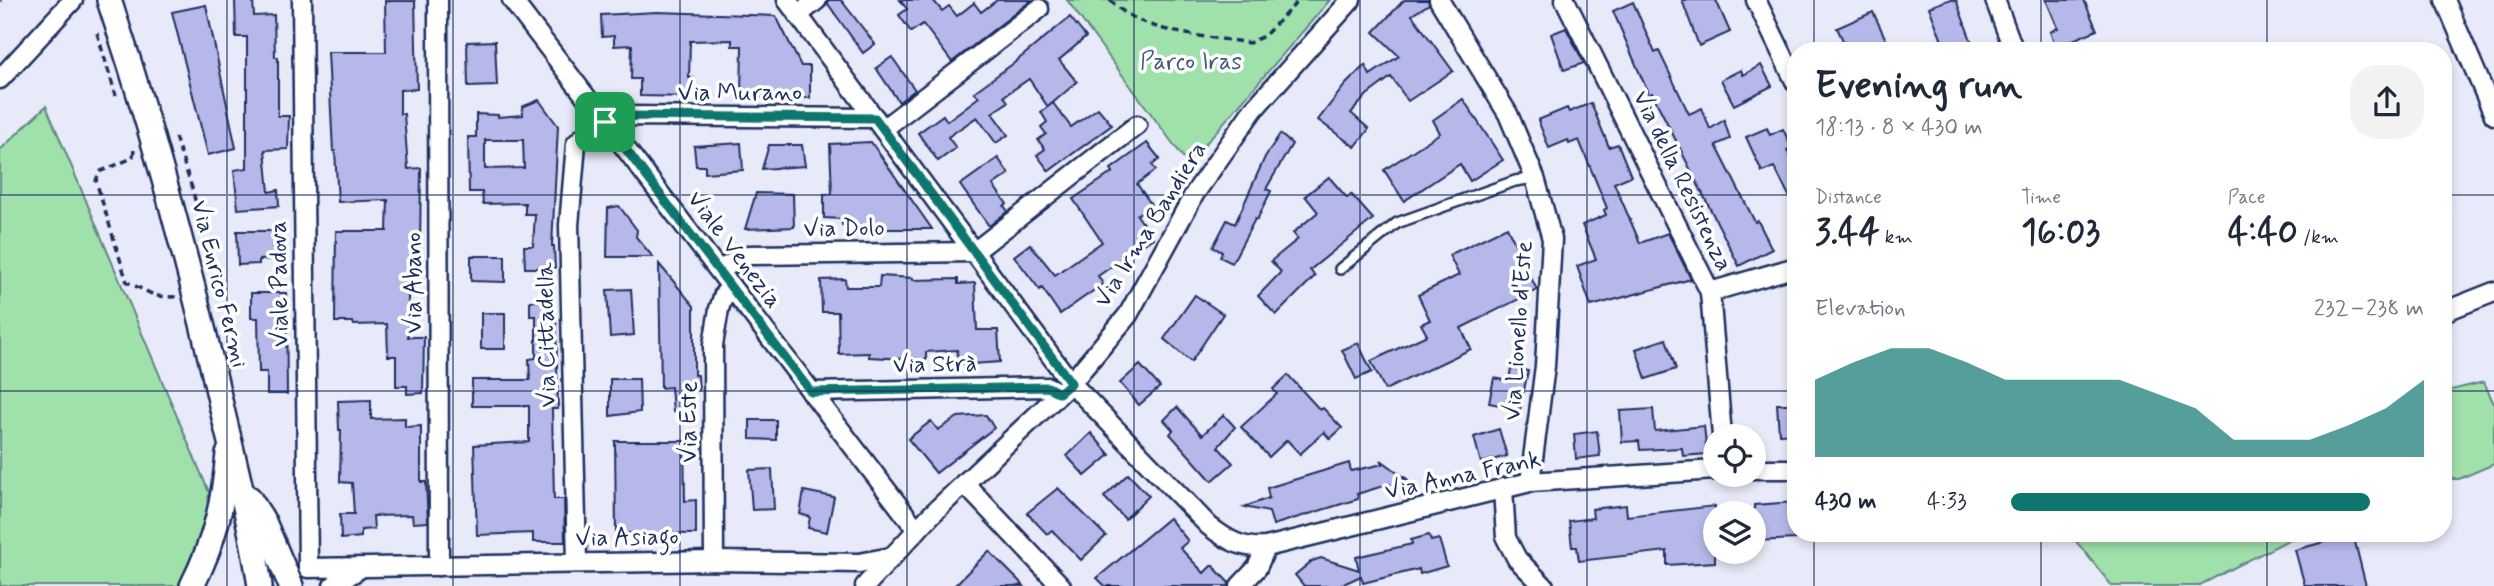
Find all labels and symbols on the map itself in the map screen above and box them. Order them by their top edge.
park label: Parco Iras [1140,47,1242,78]
street label: Via Murano [678,78,802,109]
street label: Via della Resistenza [1625,86,1739,276]
pin [575,92,635,152]
street label: Via Irma Bandiera [1088,136,1214,314]
street label: Viale Venezia [680,185,788,315]
street label: Via Enrico Fermi [183,197,255,371]
street label: Via Dolo [803,213,885,245]
street label: Viale Padova [263,221,297,347]
street label: Via Abano [399,232,430,334]
street label: Via Lionello d'Este [1497,240,1541,422]
street label: Via Cittadella [530,262,564,408]
street label: Via Strà [893,349,977,381]
street label: Via Este [674,381,705,463]
street label: Via Anna Frank [1382,444,1544,508]
street label: Via Asiago [575,522,679,557]

